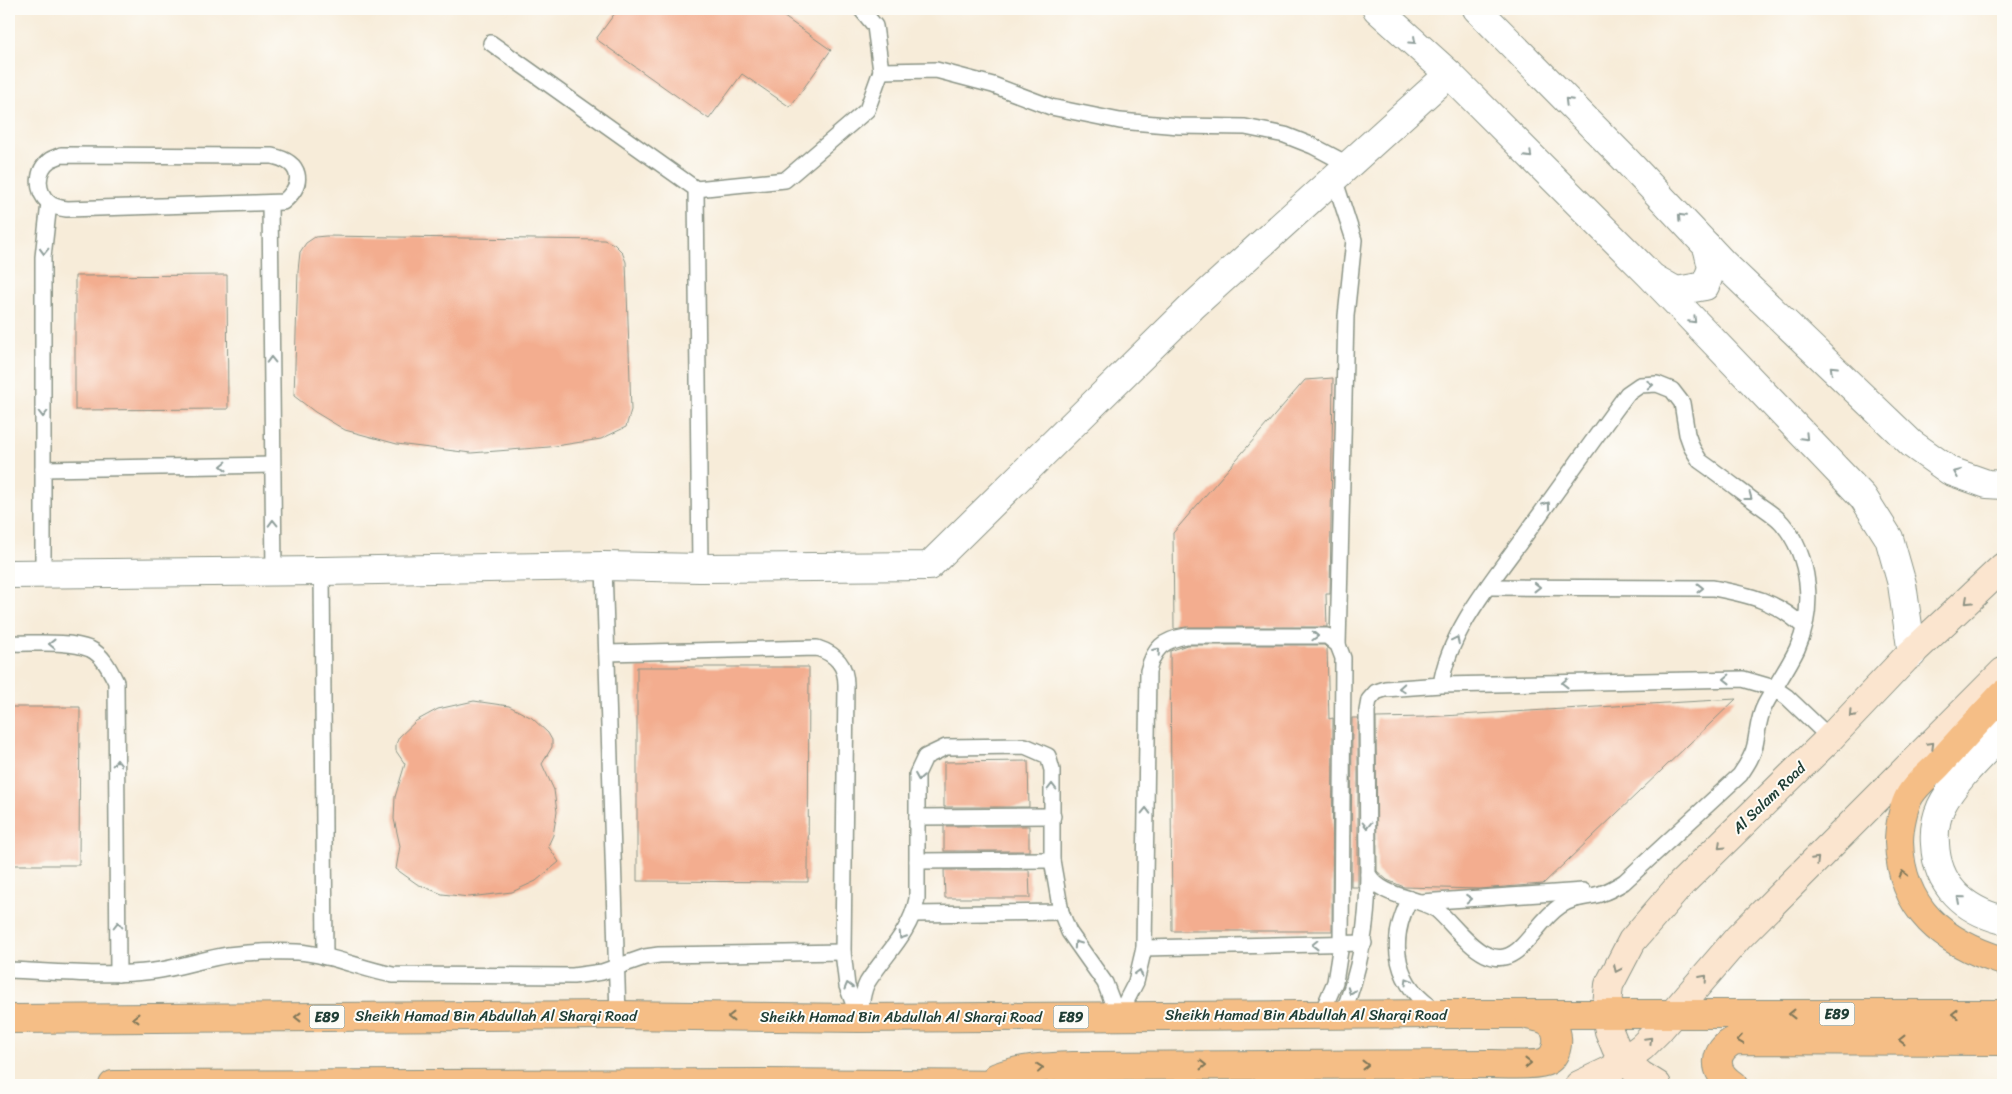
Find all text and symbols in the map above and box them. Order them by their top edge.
one-way arrow [1407,36,1416,45]
one-way arrow [1564,97,1573,106]
one-way arrow [1523,149,1532,158]
one-way arrow [1678,214,1687,223]
one-way arrow [38,248,49,256]
one-way arrow [1687,314,1696,323]
one-way arrow [266,356,276,364]
one-way arrow [1830,366,1839,375]
one-way arrow [1646,379,1654,390]
one-way arrow [38,410,48,418]
one-way arrow [1799,431,1808,440]
one-way arrow [219,461,227,471]
one-way arrow [1953,469,1961,479]
one-way arrow [1743,492,1752,500]
one-way arrow [1541,501,1550,511]
one-way arrow [268,519,278,526]
one-way arrow [1534,582,1542,592]
one-way arrow [1696,583,1704,593]
one-way arrow [1964,595,1973,604]
one-way arrow [1311,631,1319,641]
one-way arrow [1450,636,1460,645]
one-way arrow [48,639,56,649]
one-way arrow [1151,647,1160,656]
one-way arrow [1723,674,1731,685]
one-way arrow [1560,678,1568,688]
one-way arrow [1398,682,1406,693]
one-way arrow [1849,709,1858,718]
one-way arrow [1925,742,1934,751]
street label: Al Salam Road [1725,755,1813,841]
one-way arrow [111,759,122,767]
one-way arrow [914,772,924,781]
one-way arrow [1047,782,1058,790]
one-way arrow [1141,806,1151,814]
one-way arrow [1362,821,1372,829]
one-way arrow [1717,840,1726,849]
one-way arrow [1810,857,1819,866]
one-way arrow [1898,869,1909,878]
one-way arrow [1465,893,1473,904]
one-way arrow [1957,896,1966,905]
one-way arrow [113,921,123,929]
one-way arrow [898,930,908,939]
one-way arrow [1311,939,1319,950]
one-way arrow [1074,940,1083,950]
one-way arrow [1612,964,1623,973]
one-way arrow [1133,969,1143,977]
one-way arrow [1698,974,1707,983]
one-way arrow [1404,978,1414,987]
one-way arrow [843,981,854,990]
one-way arrow [1347,986,1357,995]
street label: Sheikh Hamad Bin Abdullah Al Sharqi Road [1165,1002,1448,1028]
road number: E89 [1820,1002,1854,1026]
street label: Sheikh Hamad Bin Abdullah Al Sharqi Road [355,1003,638,1029]
street label: Sheikh Hamad Bin Abdullah Al Sharqi Road [760,1004,1043,1030]
road number: E89 [310,1006,344,1028]
road number: E89 [1054,1006,1088,1028]
one-way arrow [1788,1009,1796,1019]
one-way arrow [1950,1009,1958,1019]
one-way arrow [294,1012,302,1022]
one-way arrow [727,1012,734,1022]
one-way arrow [132,1013,140,1023]
one-way arrow [1735,1035,1744,1045]
one-way arrow [1898,1035,1906,1045]
one-way arrow [1643,1037,1652,1046]
one-way arrow [1524,1058,1532,1069]
one-way arrow [1200,1060,1207,1070]
one-way arrow [1362,1060,1370,1070]
one-way arrow [1037,1063,1045,1074]

